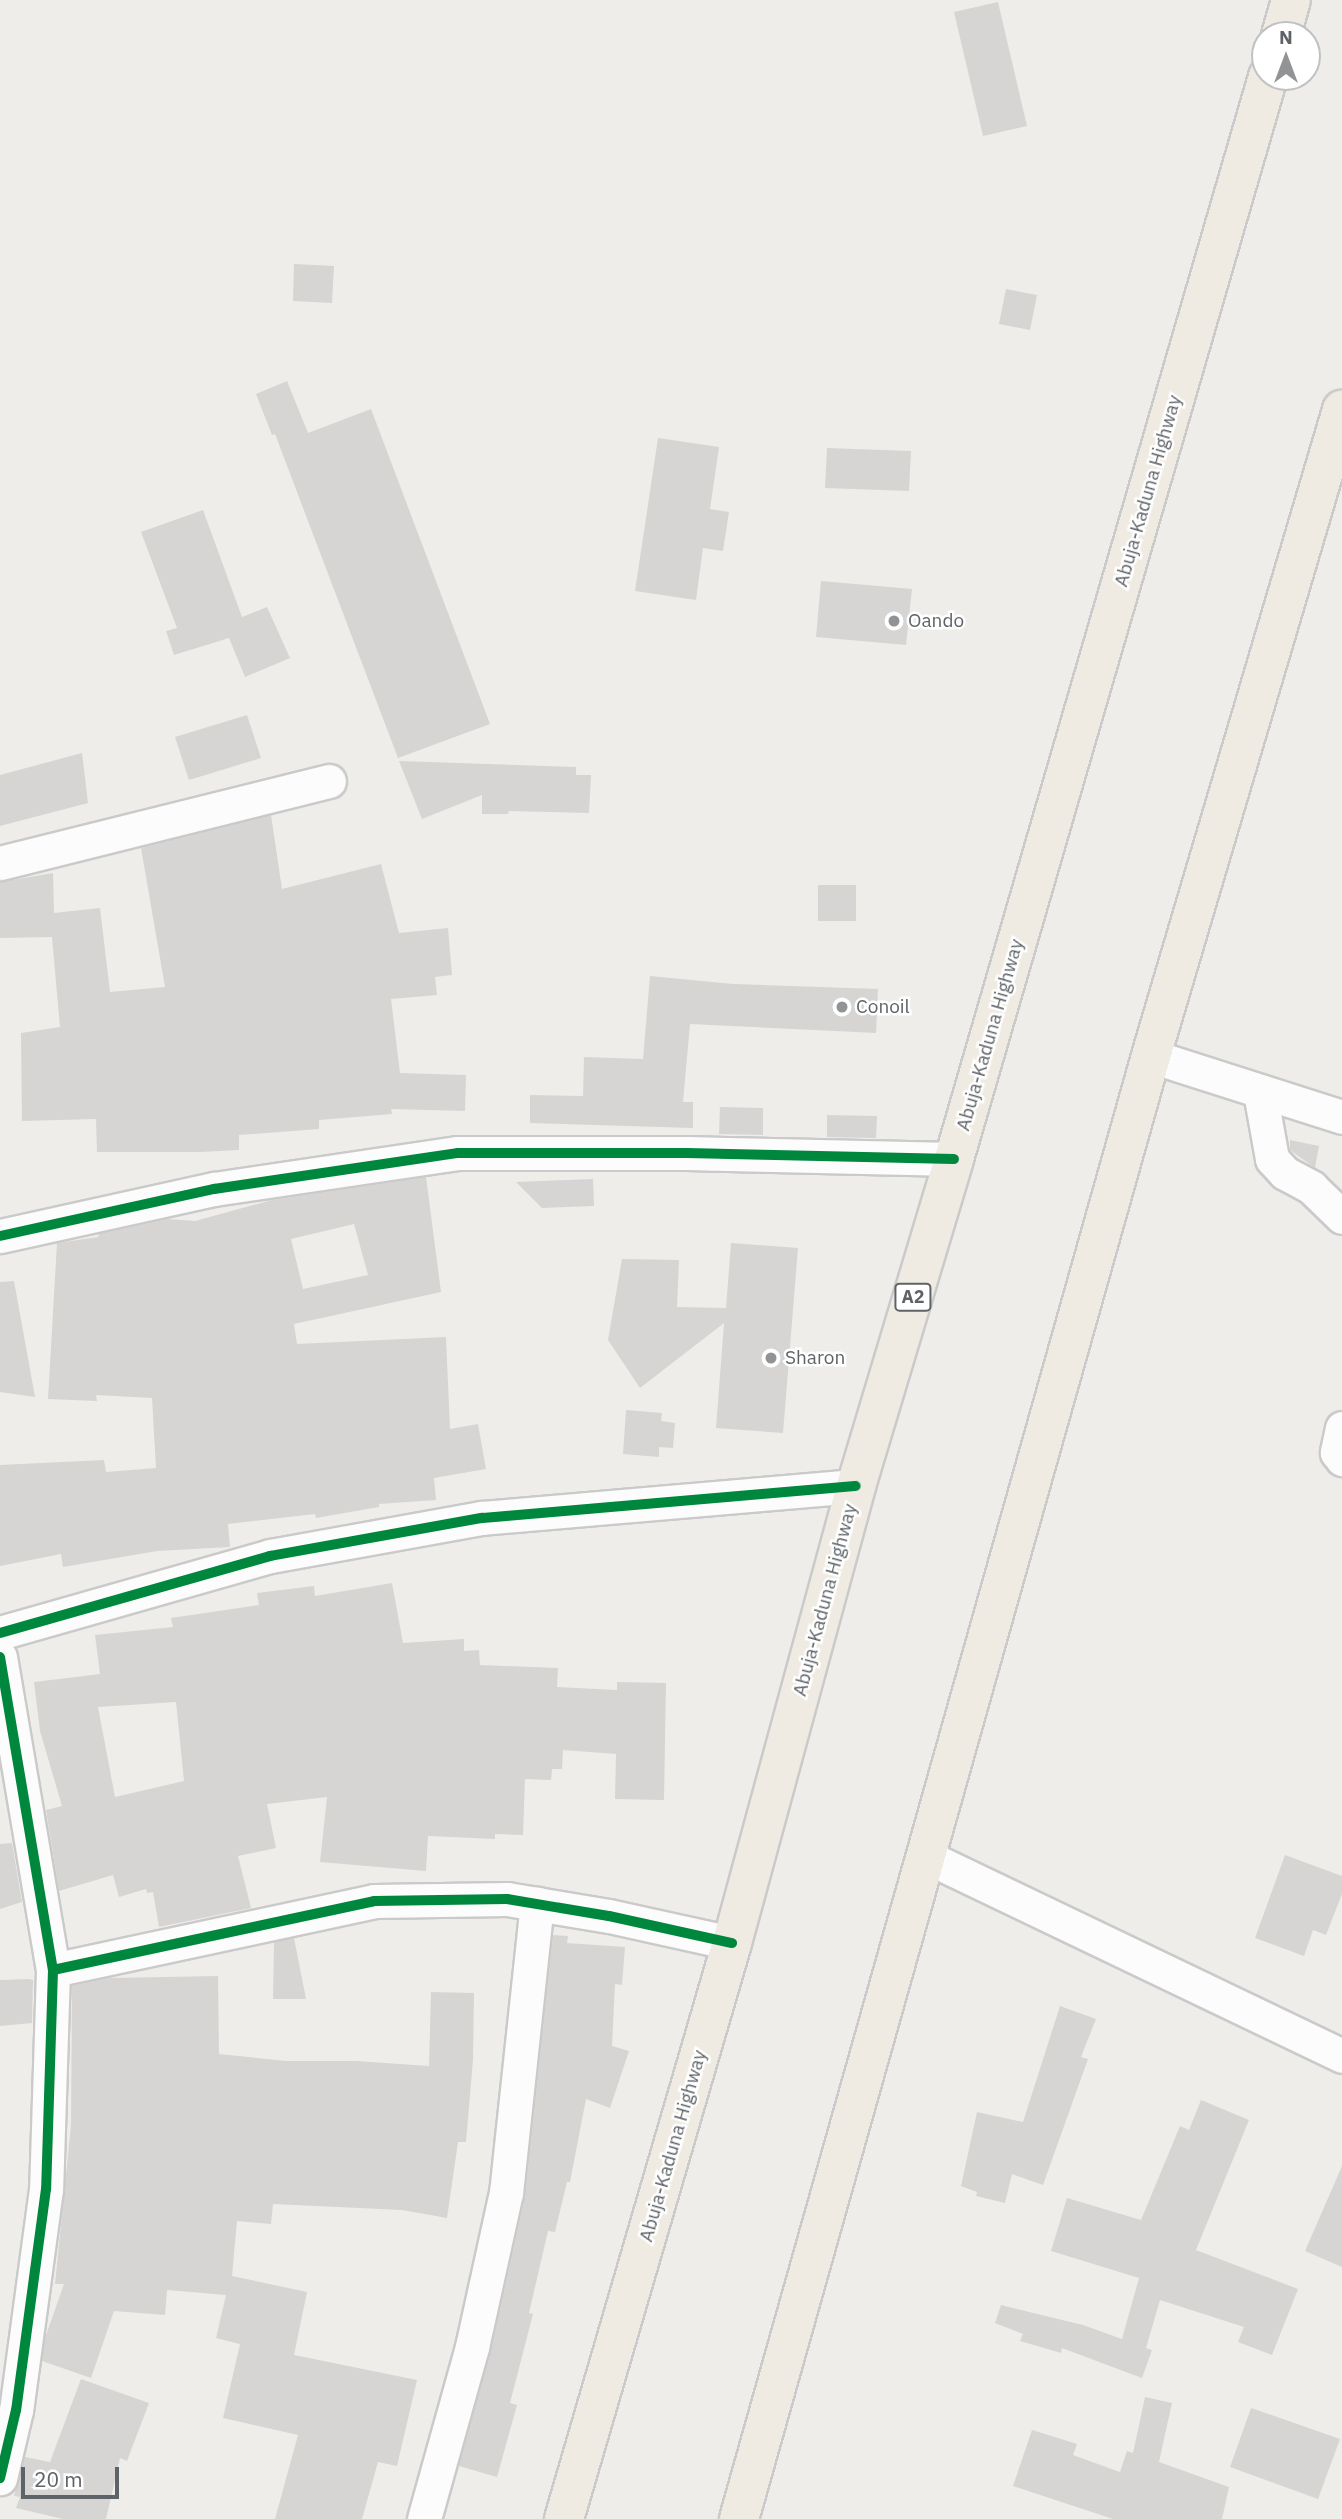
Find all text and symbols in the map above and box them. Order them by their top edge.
north arrow [1251,21,1321,91]
text: N [1279,25,1293,49]
street label: Abuja-Kaduna Highway [1110,393,1186,589]
place label: Oando [908,610,964,632]
marker: Oando [886,613,902,629]
street label: Abuja-Kaduna Highway [952,937,1028,1133]
place label: Conoil [856,996,910,1018]
marker: Conoil [834,999,850,1015]
road number: A2 [894,1282,932,1312]
place label: Sharon [785,1347,845,1369]
marker: Sharon [763,1350,779,1366]
street label: Abuja-Kaduna Highway [788,1501,862,1699]
street label: Abuja-Kaduna Highway [635,2048,711,2244]
scale bar [24,2452,122,2496]
text: 20 m [34,2465,83,2493]

